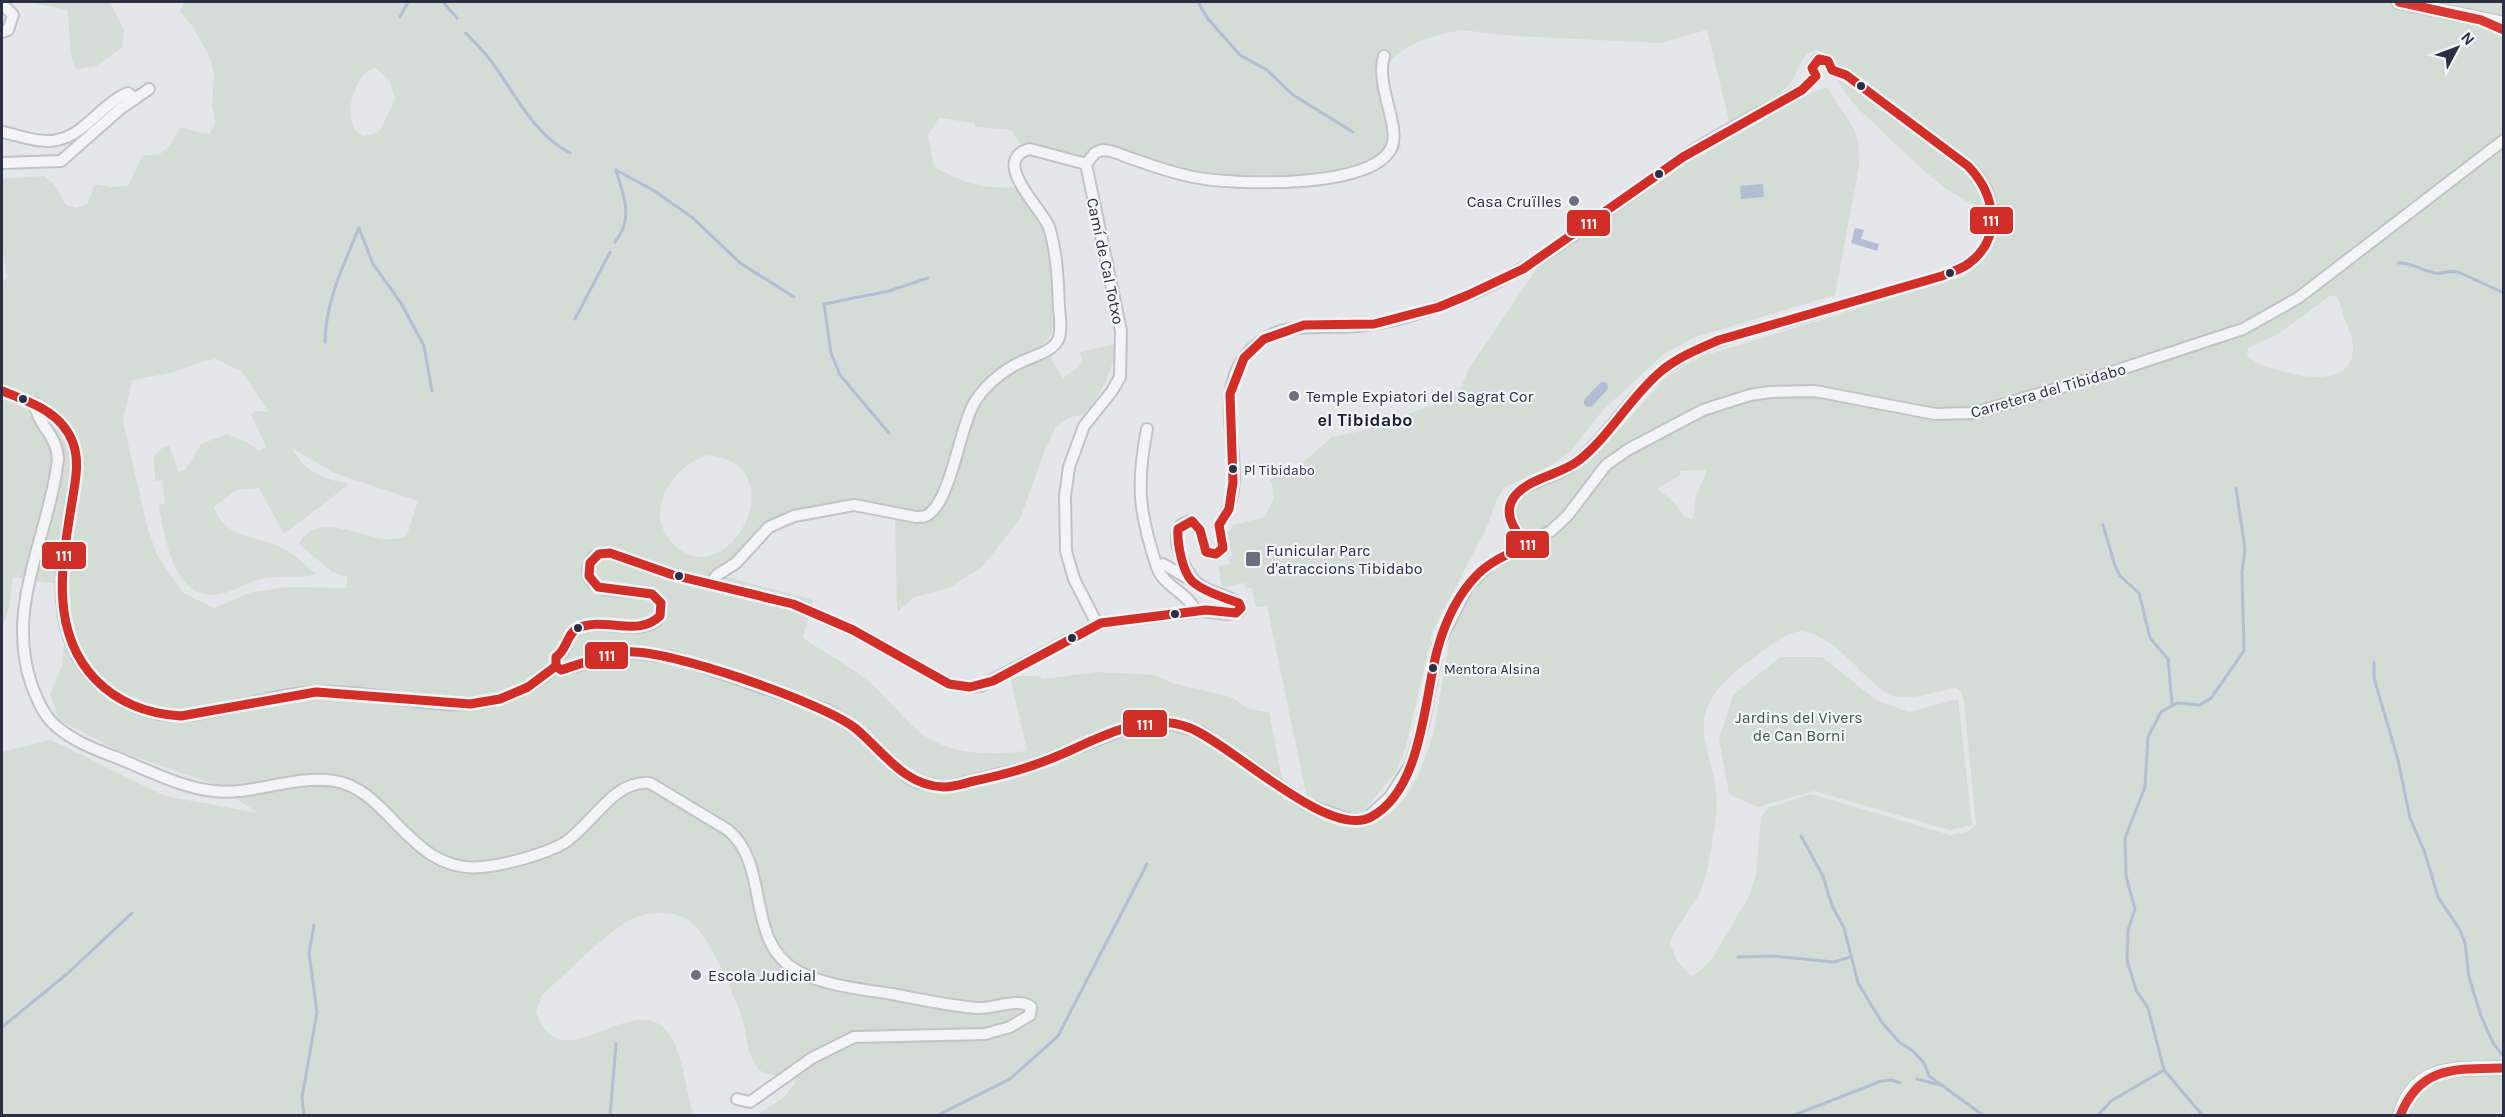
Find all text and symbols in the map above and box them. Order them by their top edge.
north arrow [2427,18,2487,78]
text: N [2457,28,2479,49]
unlabelled marker [1855,80,1867,92]
unlabelled marker [1653,168,1665,180]
place label: Casa Cruïlles [1467,192,1562,211]
marker: Casa Cruïlles [1567,194,1581,208]
street label: Camí de Cal Totxo [1083,196,1128,326]
line badge: 111 [1969,206,2014,235]
line badge: 111 [1566,209,1611,237]
text: 111 [1982,211,2000,230]
text: 111 [1580,214,1598,233]
unlabelled marker [1944,267,1956,279]
street label: Carretera del Tibidabo [1968,359,2128,422]
place label: Temple Expiatori del Sagrat Cor [1306,387,1534,406]
marker: Temple Expiatori del Sagrat Cor [1287,389,1301,403]
unlabelled marker [17,393,29,405]
district label: el Tibidabo [1318,409,1412,431]
place label: Pl Tibidabo [1244,462,1315,479]
marker: Pl Tibidabo [1227,463,1239,475]
line badge: 111 [1505,530,1550,559]
text: 111 [1519,535,1537,554]
line badge: 111 [41,541,87,570]
place label: Funicular Parc d'atraccions Tibidabo [1266,541,1423,578]
text: 111 [55,546,73,565]
marker: Funicular Parc d'atraccions Tibidabo [1244,550,1262,568]
unlabelled marker [673,570,685,582]
unlabelled marker [1169,608,1181,620]
unlabelled marker [572,622,584,634]
unlabelled marker [1066,632,1078,644]
line badge: 111 [584,641,629,670]
text: 111 [598,646,616,665]
place label: Mentora Alsina [1444,661,1540,678]
marker: Mentora Alsina [1427,662,1439,674]
park label: Jardins del Vivers de Can Borni [1735,708,1863,745]
line badge: 111 [1122,709,1168,738]
text: 111 [1136,715,1154,734]
place label: Escola Judicial [708,966,816,985]
marker: Escola Judicial [689,968,703,982]

